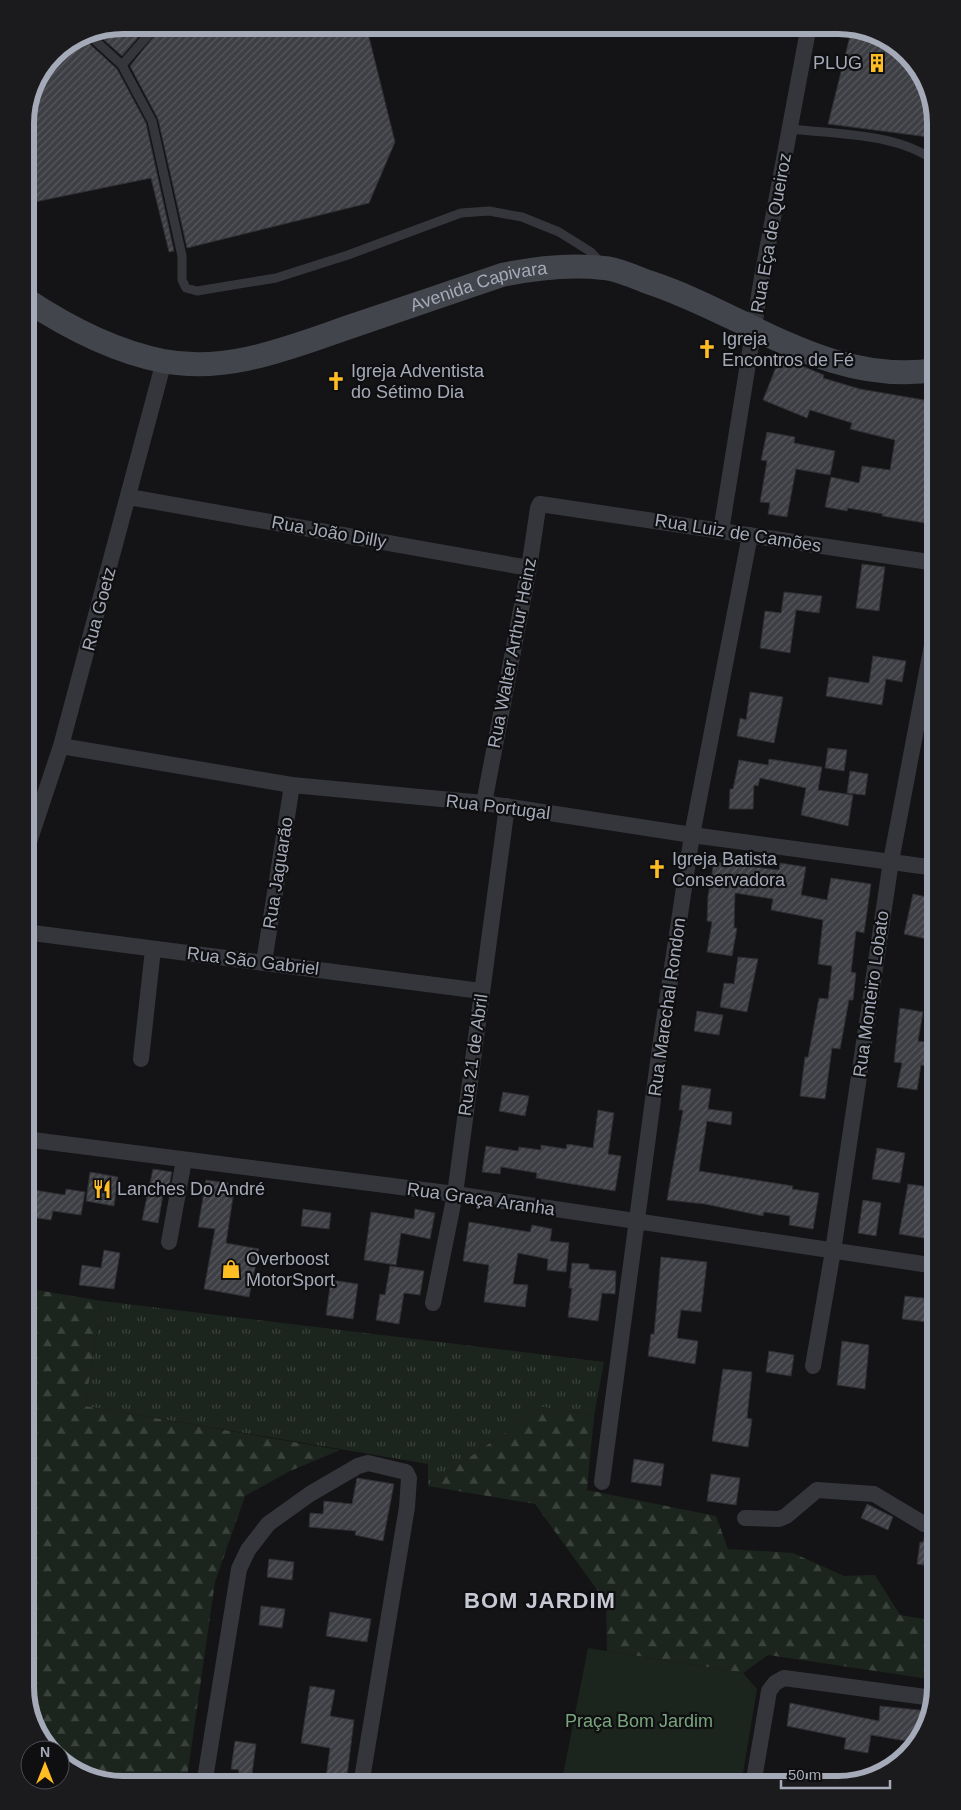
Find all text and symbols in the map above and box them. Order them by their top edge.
building icon: PLUG [866,52,888,74]
place label: PLUG [813,53,862,73]
street label: Rua Eça de Queiroz [747,151,795,315]
street label: Avenida Capivara [408,258,549,316]
place label: Igreja Encontros de Fé [722,329,854,370]
church icon: Igreja Encontros de Fé [696,338,718,360]
place label: Igreja Adventista do Sétimo Dia [351,361,485,402]
church icon: Igreja Adventista do Sétimo Dia [325,370,347,392]
street label: Rua Luiz de Camões [653,510,823,556]
street label: Rua João Dilly [270,512,388,552]
street label: Rua Walter Arthur Heinz [484,556,540,750]
street label: Rua Goetz [78,565,120,653]
street label: Rua Portugal [445,791,551,823]
street label: Rua Jaguarão [259,816,297,930]
place label: Igreja Batista Conservadora [672,849,786,890]
church icon: Igreja Batista Conservadora [646,858,668,880]
street label: Rua Monteiro Lobato [849,909,893,1079]
street label: Rua Marechal Rondon [645,916,689,1098]
street label: Rua São Gabriel [186,943,320,979]
street label: Rua 21 de Abril [455,993,491,1117]
restaurant icon: Lanches Do André [91,1178,113,1200]
place label: Lanches Do André [117,1179,265,1199]
street label: Rua Graça Aranha [406,1179,557,1219]
place label: Overboost MotorSport [246,1249,335,1290]
shop icon: Overboost MotorSport [220,1258,242,1280]
district label: BOM JARDIM [464,1588,616,1613]
park label: Praça Bom Jardim [565,1711,713,1731]
north arrow [20,1740,70,1790]
text: N [40,1744,50,1760]
scale bar [781,1758,890,1790]
text: 50 m [788,1766,821,1783]

